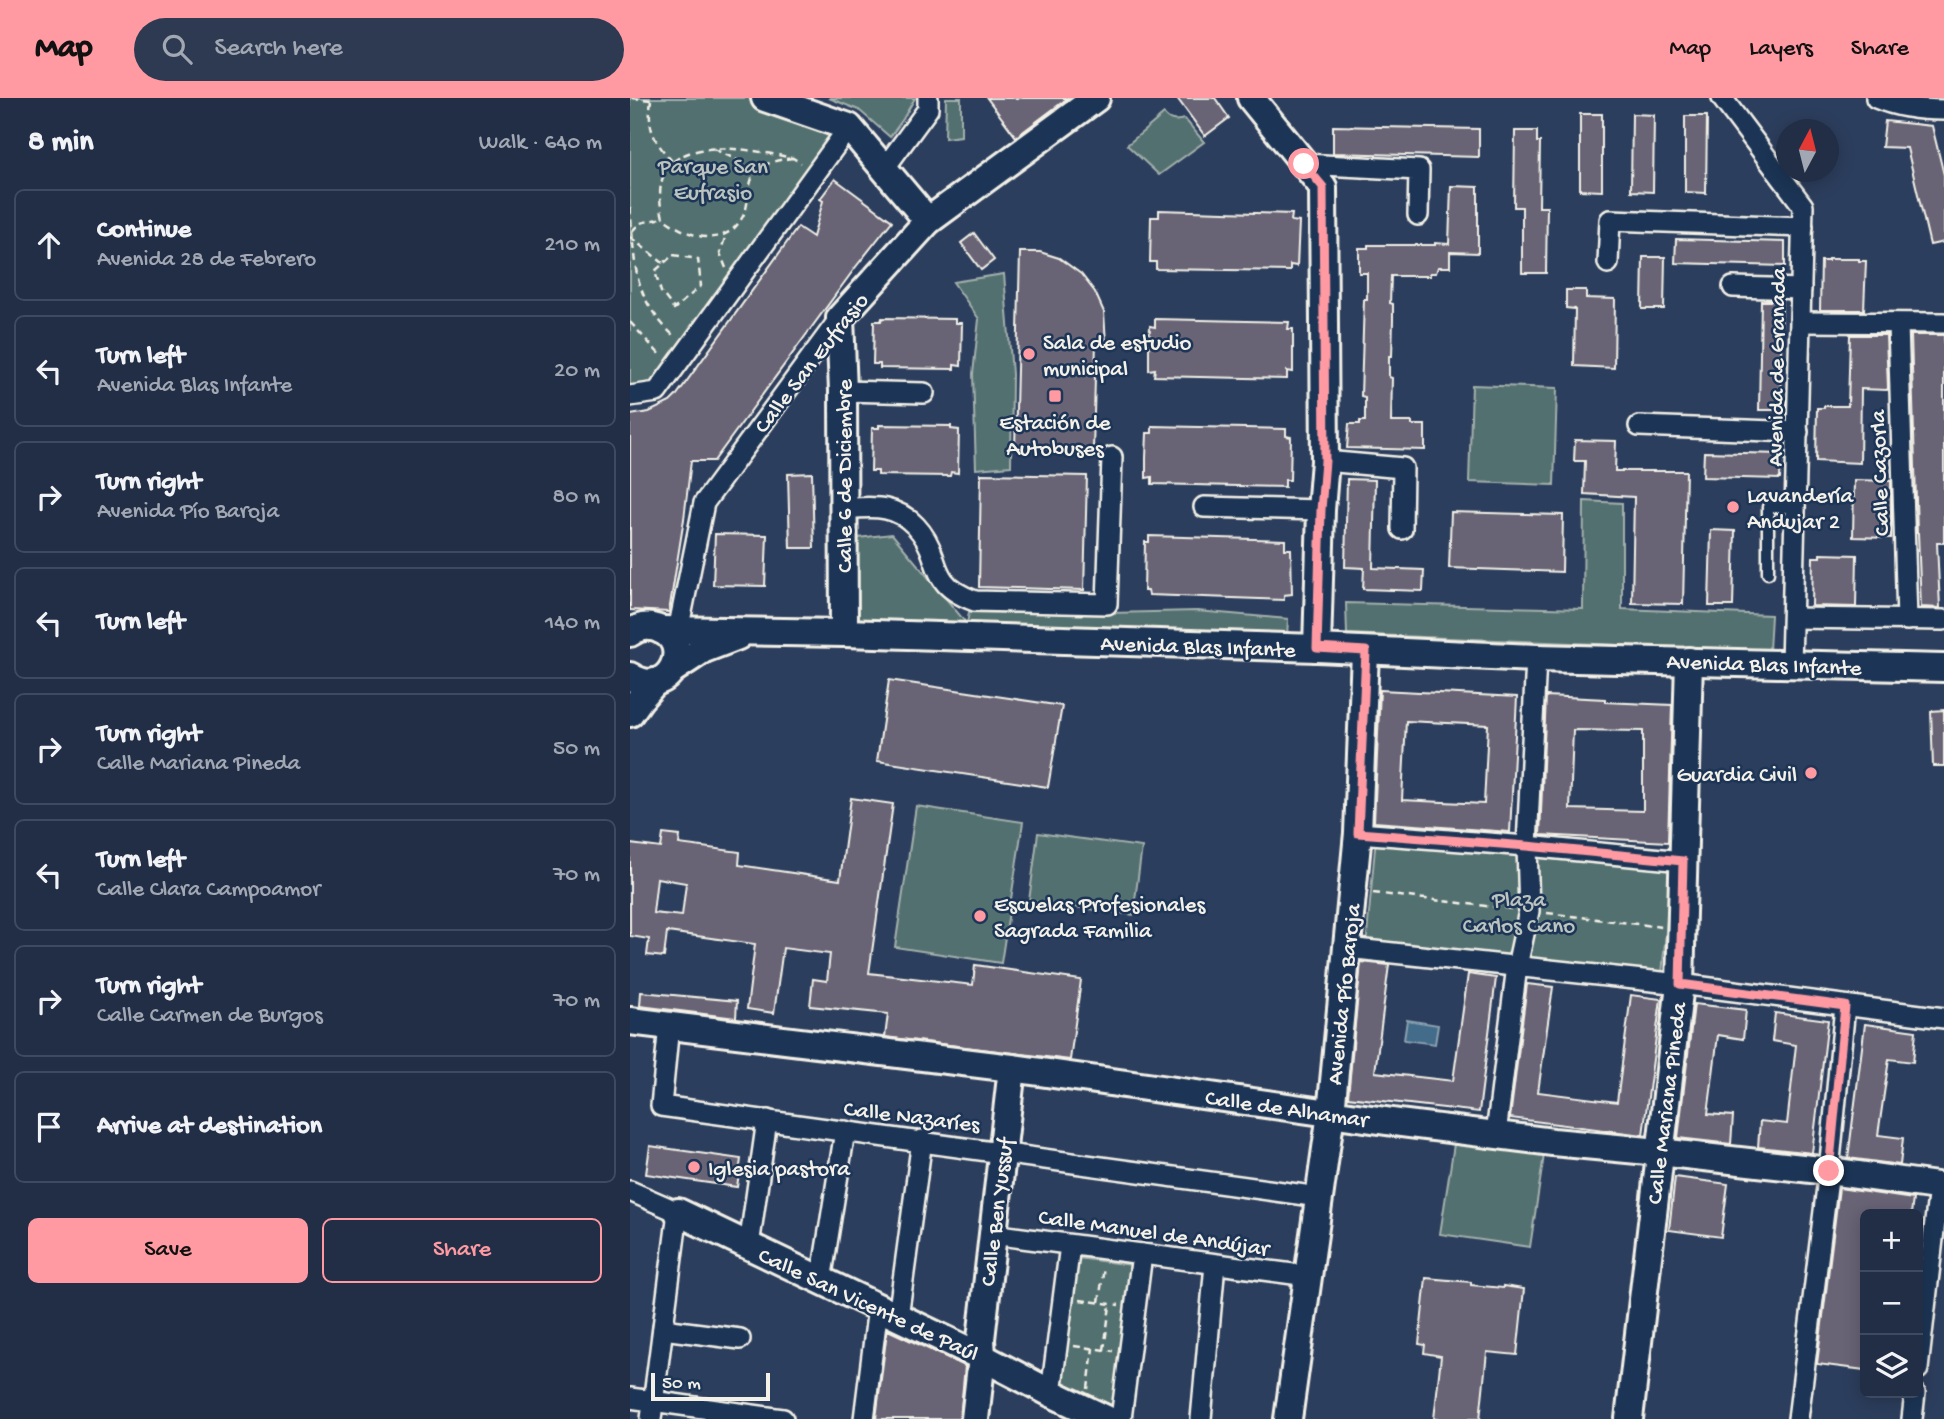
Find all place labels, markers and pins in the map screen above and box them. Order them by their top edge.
place label: Sala de estudio municipal [1043,331,1191,384]
marker: Sala de estudio municipal [1021,346,1037,362]
marker: Estación de Autobuses [1047,388,1063,404]
place label: Estación de Autobuses [999,411,1112,464]
place label: Lavandería Andujar 2 [1747,484,1855,537]
marker: Lavandería Andujar 2 [1725,499,1741,515]
place label: Guardia Civil [1676,763,1797,790]
marker: Guardia Civil [1803,765,1819,781]
place label: Escuelas Profesionales Sagrada Familia [994,893,1206,946]
marker: Escuelas Profesionales Sagrada Familia [972,908,988,924]
place label: Iglesia pastora [708,1157,851,1184]
marker: Iglesia pastora [686,1159,702,1175]

